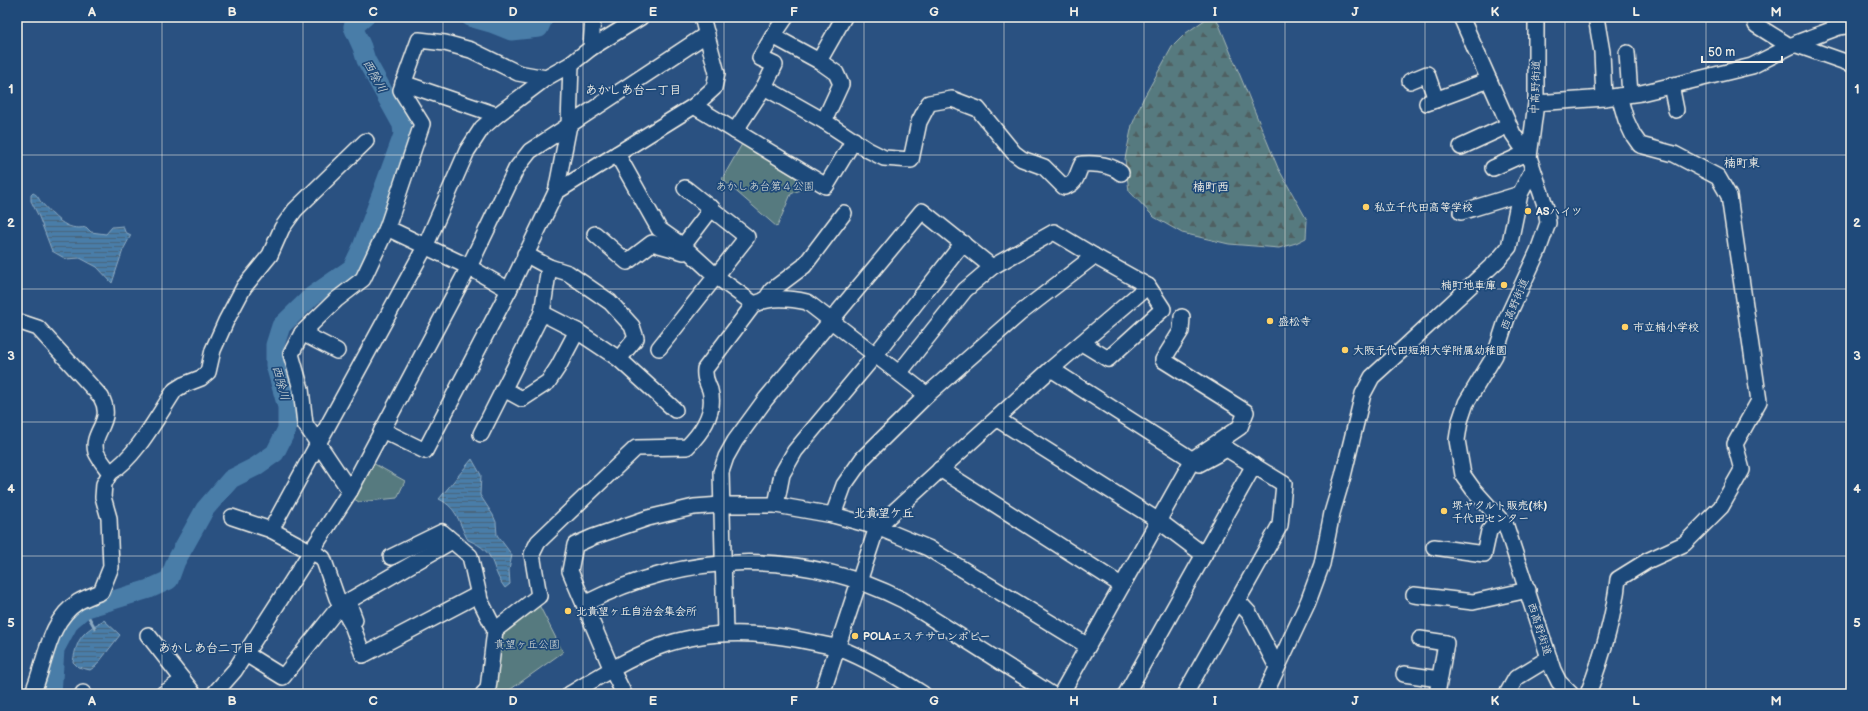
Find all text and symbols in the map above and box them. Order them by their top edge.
text: A [87,4,96,20]
text: B [227,4,237,20]
text: C [368,4,378,20]
text: D [508,4,518,20]
text: E [649,4,658,20]
text: F [790,4,798,20]
text: G [929,4,939,20]
text: H [1069,4,1079,20]
text: I [1213,4,1217,20]
text: J [1351,4,1359,20]
text: K [1491,4,1500,20]
text: L [1632,4,1640,20]
text: M [1770,4,1782,20]
scale bar [1702,38,1782,64]
text: 50 m [1708,45,1735,60]
water label: 西除川 [359,57,390,96]
street label: 中高野街道 [1528,59,1543,115]
text: 1 [8,81,14,97]
text: 1 [1854,81,1860,97]
district label: あかしあ台一丁目 [585,83,681,98]
district label: 楠町東 [1724,156,1760,171]
park label: あかしあ台第４公園 [716,180,815,193]
district label: 楠町西 [1193,180,1229,195]
place label: 私立千代田高等学校 [1374,201,1473,214]
marker: 私立千代田高等学校 [1361,202,1371,212]
place label: ASハイツ [1535,205,1582,218]
marker: ASハイツ [1523,206,1533,216]
text: 2 [7,215,15,231]
text: 2 [1853,215,1861,231]
street label: 西高野街道 [1498,276,1531,332]
place label: 楠町地車庫 [1441,279,1496,292]
marker: 楠町地車庫 [1499,280,1509,290]
place label: 盛松寺 [1278,315,1311,328]
marker: 盛松寺 [1265,316,1275,326]
place label: 市立楠小学校 [1633,321,1699,334]
marker: 市立楠小学校 [1620,322,1630,332]
place label: 大阪千代田短期大学附属幼稚園 [1353,344,1507,357]
marker: 大阪千代田短期大学附属幼稚園 [1340,345,1350,355]
text: 3 [7,348,15,364]
text: 3 [1853,348,1861,364]
water label: 西除川 [269,364,292,402]
text: 4 [7,481,15,497]
text: 4 [1853,481,1861,497]
place label: 堺ヤクルト販売(株) 千代田センター [1452,499,1548,525]
district label: 北貴望ケ丘 [854,506,914,521]
marker: 堺ヤクルト販売(株) 千代田センター [1439,506,1449,516]
street label: 西高野街道 [1525,601,1554,657]
place label: 北貴望ヶ丘自治会集会所 [576,605,697,618]
marker: 北貴望ヶ丘自治会集会所 [563,606,573,616]
text: 5 [7,615,15,631]
text: 5 [1853,615,1861,631]
place label: POLAエステサロンポピー [863,630,990,643]
marker: POLAエステサロンポピー [850,631,860,641]
park label: 貴望ヶ丘公園 [494,638,560,651]
district label: あかしあ台二丁目 [158,641,254,656]
text: A [87,693,96,709]
text: B [227,693,237,709]
text: C [368,693,378,709]
text: D [508,693,518,709]
text: E [649,693,658,709]
text: F [790,693,798,709]
text: G [929,693,939,709]
text: H [1069,693,1079,709]
text: I [1213,693,1217,709]
text: J [1351,693,1359,709]
text: K [1491,693,1500,709]
text: L [1632,693,1640,709]
text: M [1770,693,1782,709]

